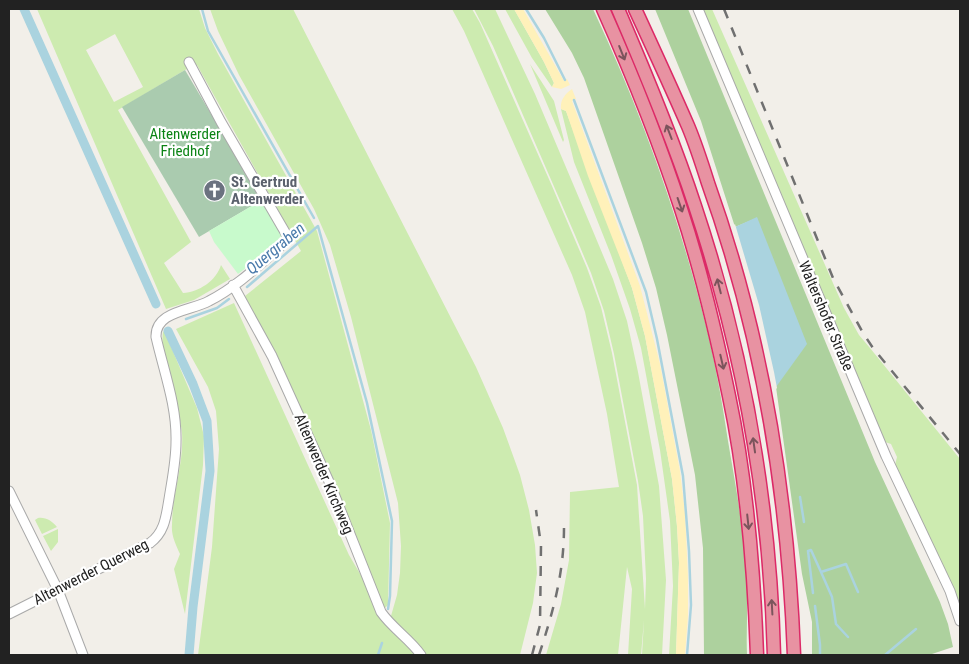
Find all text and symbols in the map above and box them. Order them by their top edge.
one-way arrow [618,45,627,61]
park label: Altenwerder Friedhof [149,125,221,160]
one-way arrow [664,125,673,140]
place label: St. Gertrud Altenwerder [231,173,304,208]
church icon: St. Gertrud Altenwerder [203,179,227,203]
one-way arrow [676,197,685,213]
water label: Quergraben [242,218,308,278]
street label: Waltershofer Straße [795,258,857,374]
one-way arrow [714,279,723,295]
one-way arrow [718,354,727,370]
street label: Altenwerder Kirchweg [291,411,357,537]
one-way arrow [748,438,758,454]
one-way arrow [743,514,753,530]
street label: Altenwerder Querweg [30,535,152,609]
one-way arrow [767,599,776,615]

